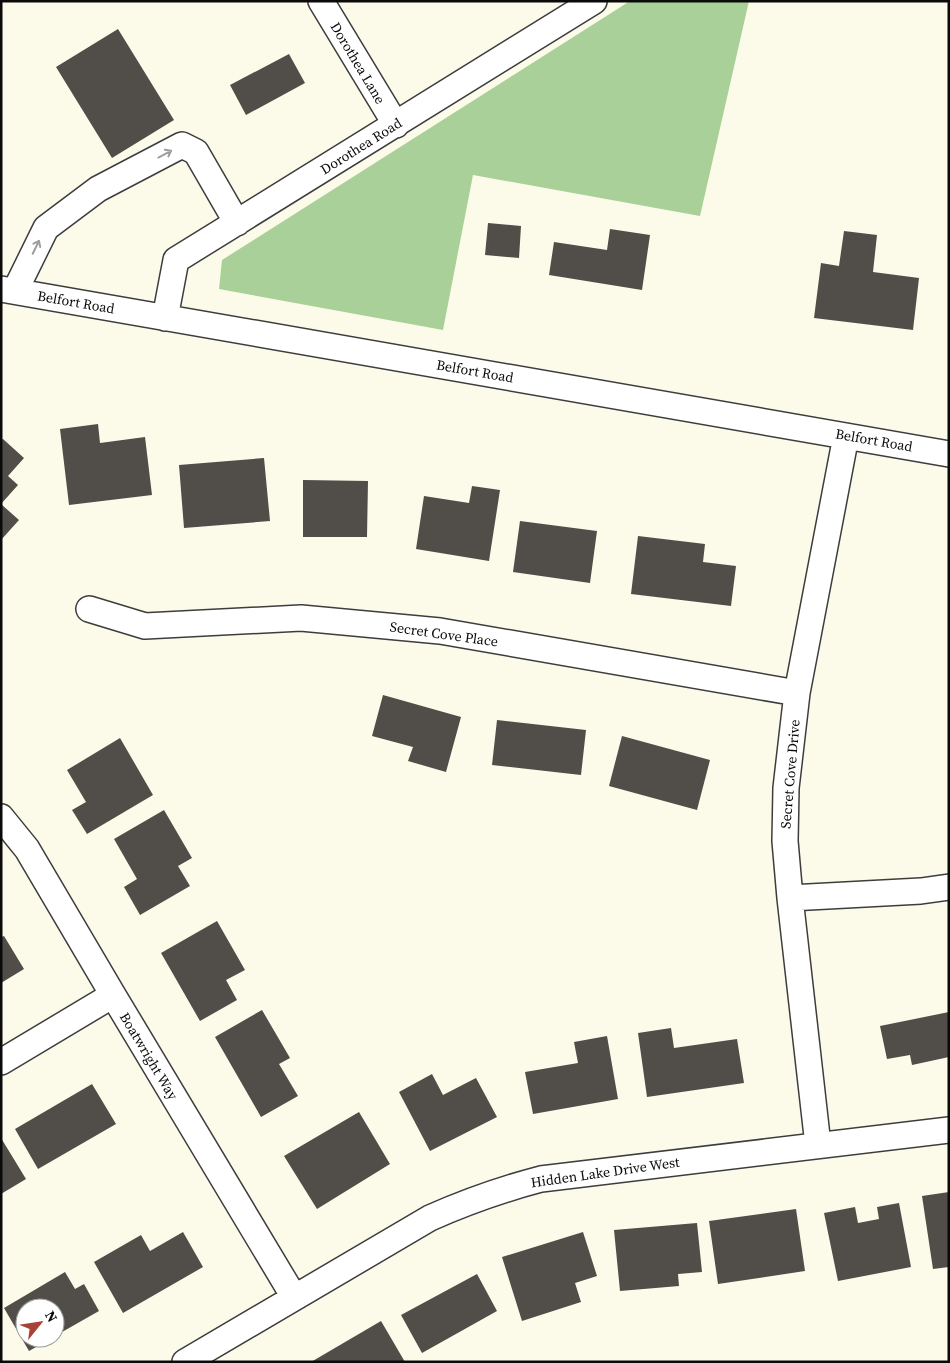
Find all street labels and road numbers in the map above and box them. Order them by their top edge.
street label: Dorothea Lane [326,18,390,108]
street label: Dorothea Road [316,113,406,179]
street label: Belfort Road [36,285,116,319]
street label: Belfort Road [435,354,515,388]
street label: Belfort Road [834,423,914,457]
street label: Secret Cove Place [389,617,499,651]
street label: Secret Cove Drive [775,719,805,829]
street label: Boatwright Way [115,1009,183,1104]
street label: Hidden Lake Drive West [529,1152,681,1192]

